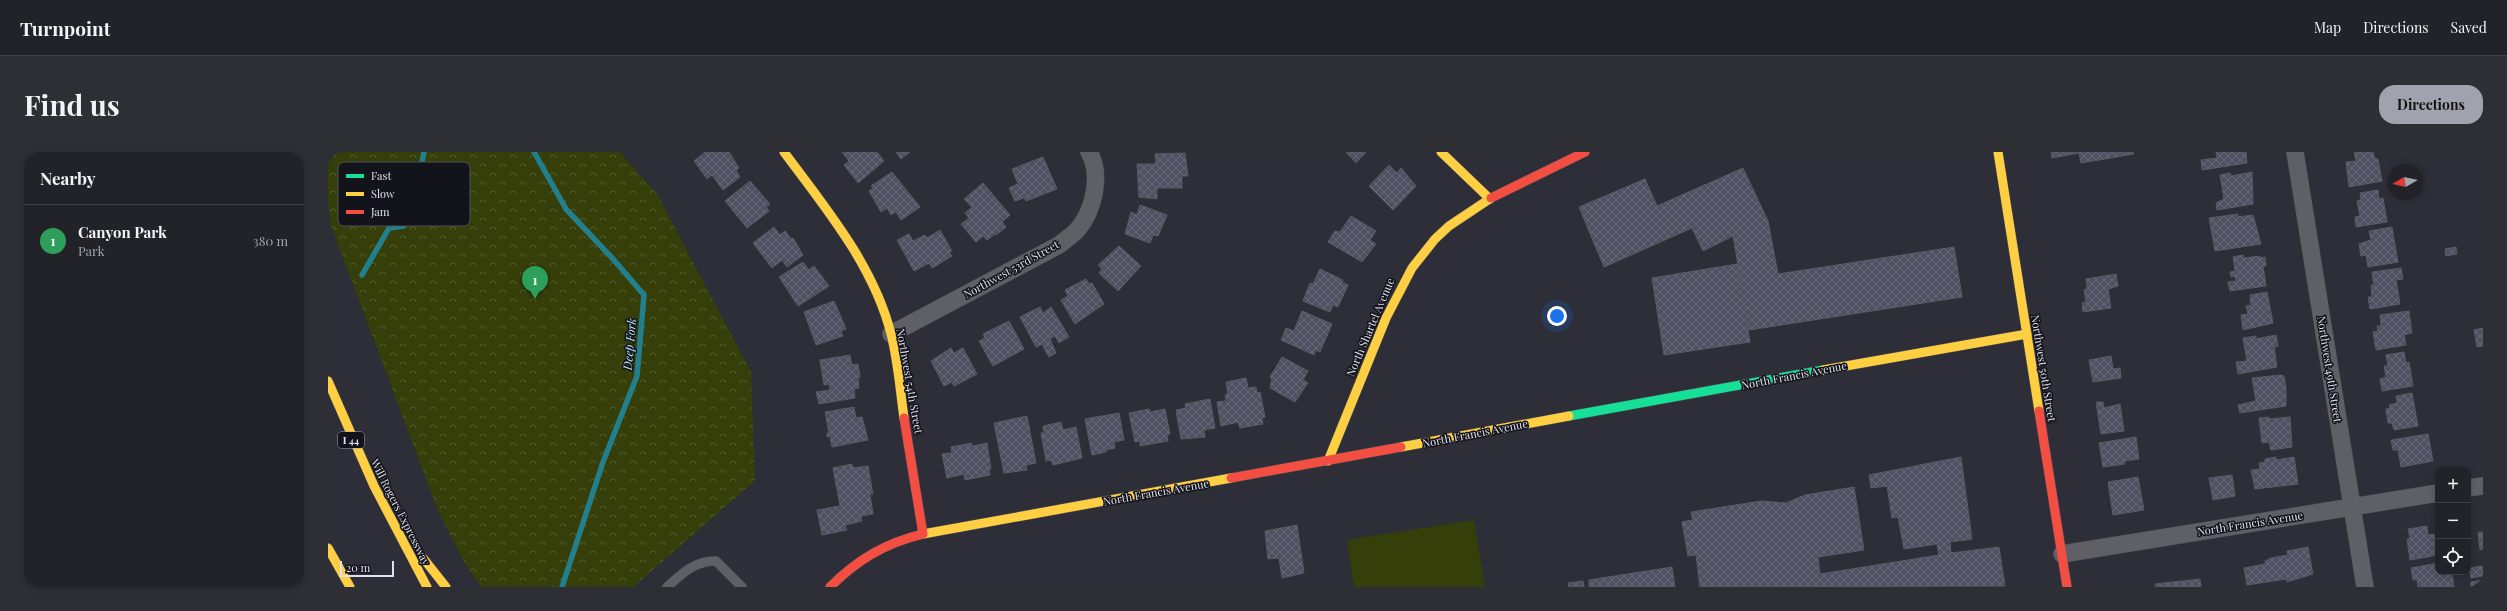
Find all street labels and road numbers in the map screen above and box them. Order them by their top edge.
street label: Northwest 53rd Street [961,236,1061,301]
street label: North Shartel Avenue [1342,275,1398,379]
street label: Northwest 50th Street [2028,314,2060,423]
street label: Northwest 49th Street [2314,315,2346,423]
street label: Northwest 54th Street [893,327,927,435]
street label: North Francis Avenue [1740,357,1848,393]
street label: North Francis Avenue [1421,415,1529,451]
road number: I 44 [338,432,364,448]
street label: Will Rogers Expressway [367,456,434,568]
street label: North Francis Avenue [1102,475,1210,509]
street label: North Francis Avenue [2196,507,2304,539]

